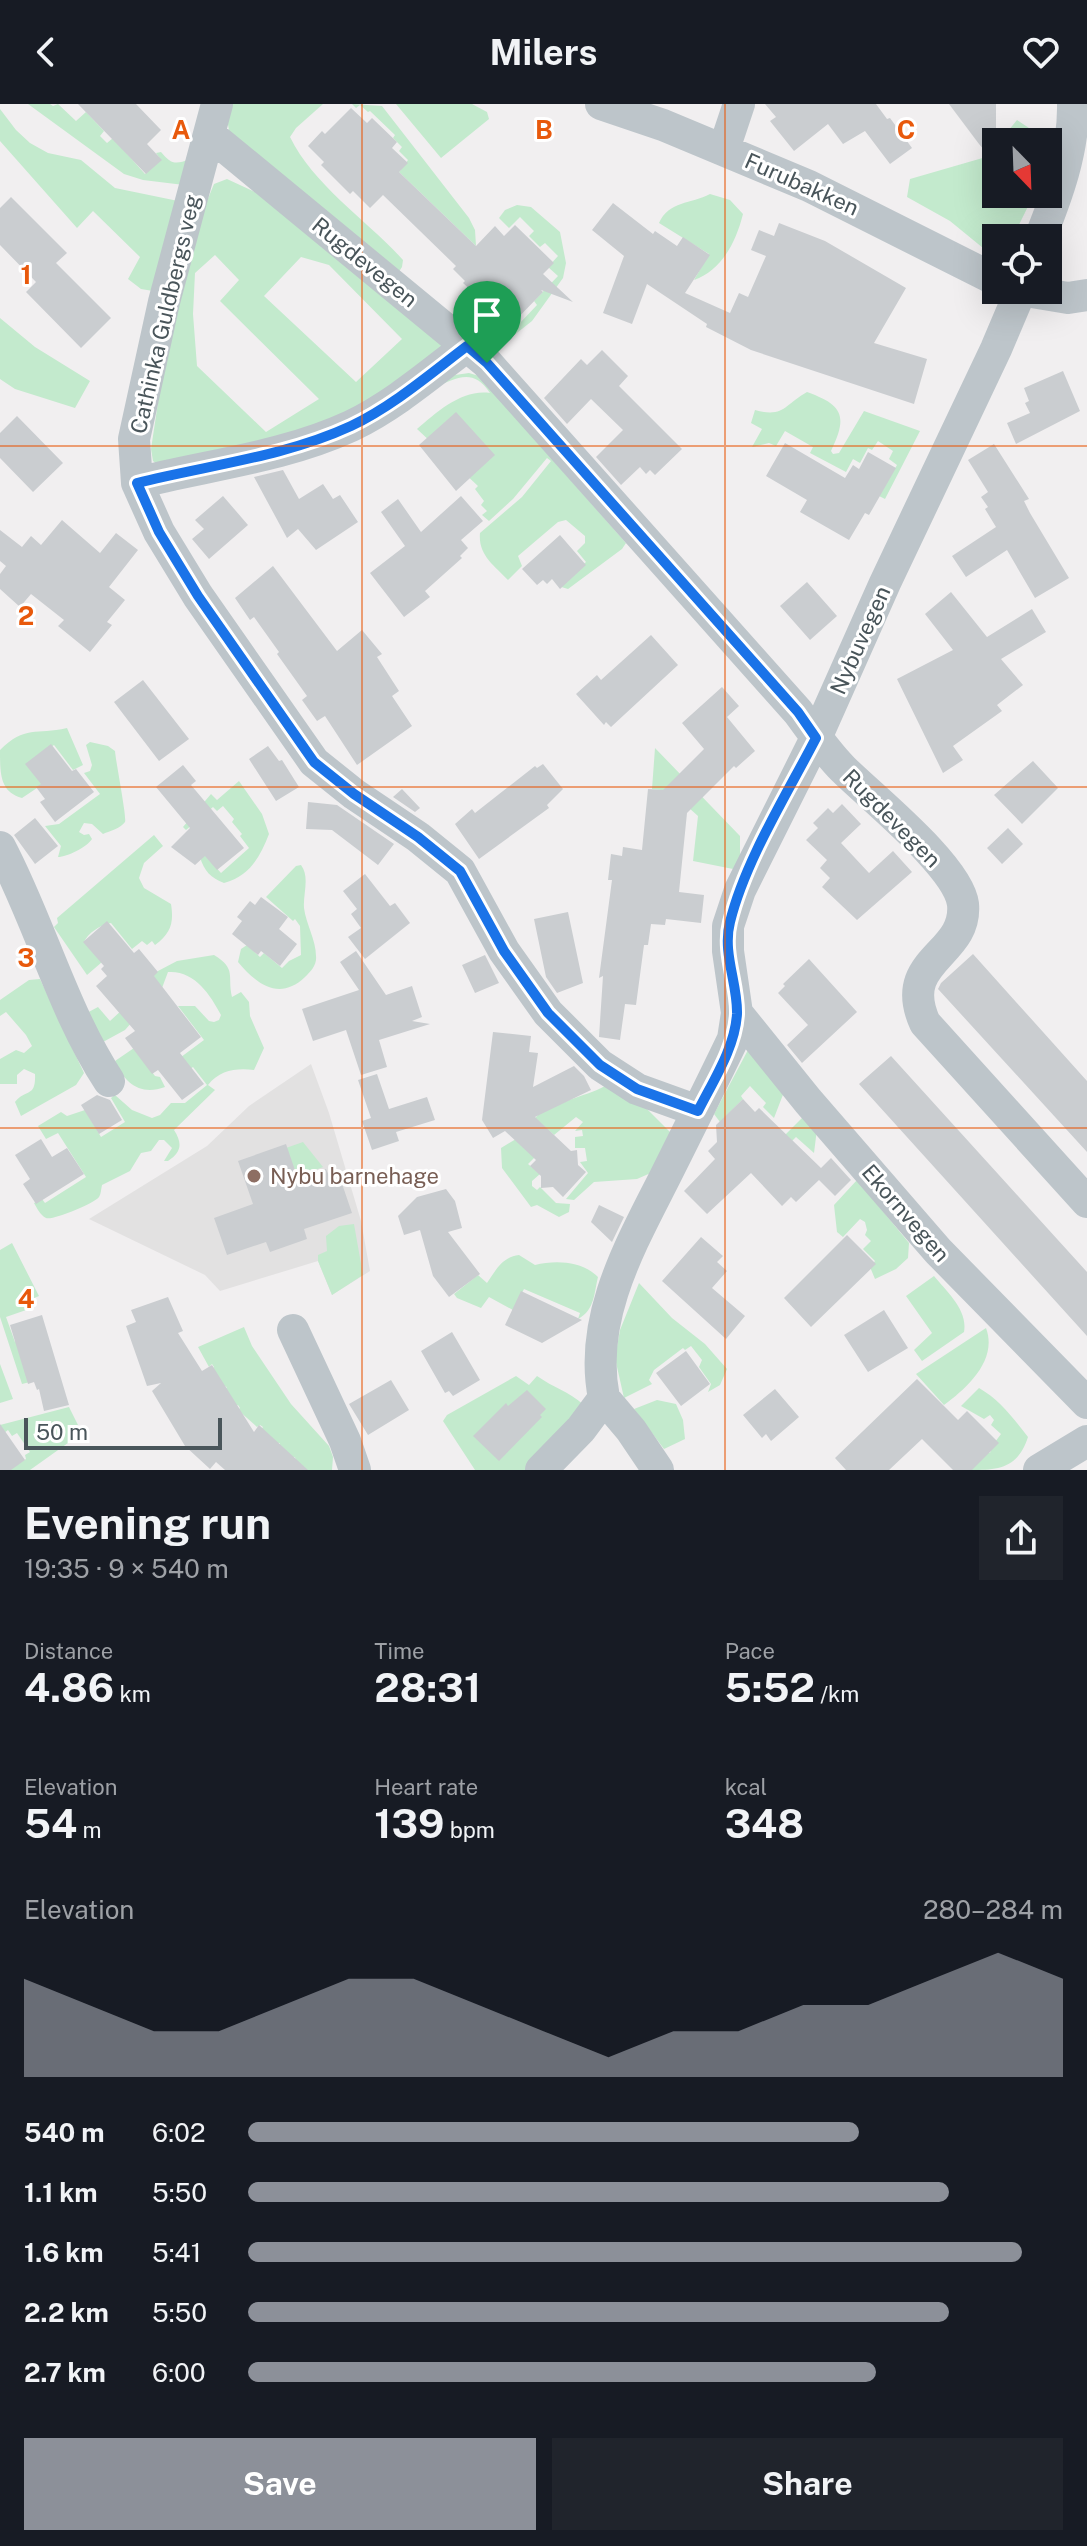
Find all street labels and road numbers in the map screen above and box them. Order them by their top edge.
street label: Furubakken [741,147,863,221]
street label: Cathinka Guldbergs veg [125,192,205,436]
street label: Rugdevegen [307,212,423,312]
street label: Nybuvegen [825,582,895,698]
street label: Rugdevegen [838,764,946,872]
street label: Ekornvegen [857,1159,955,1267]

